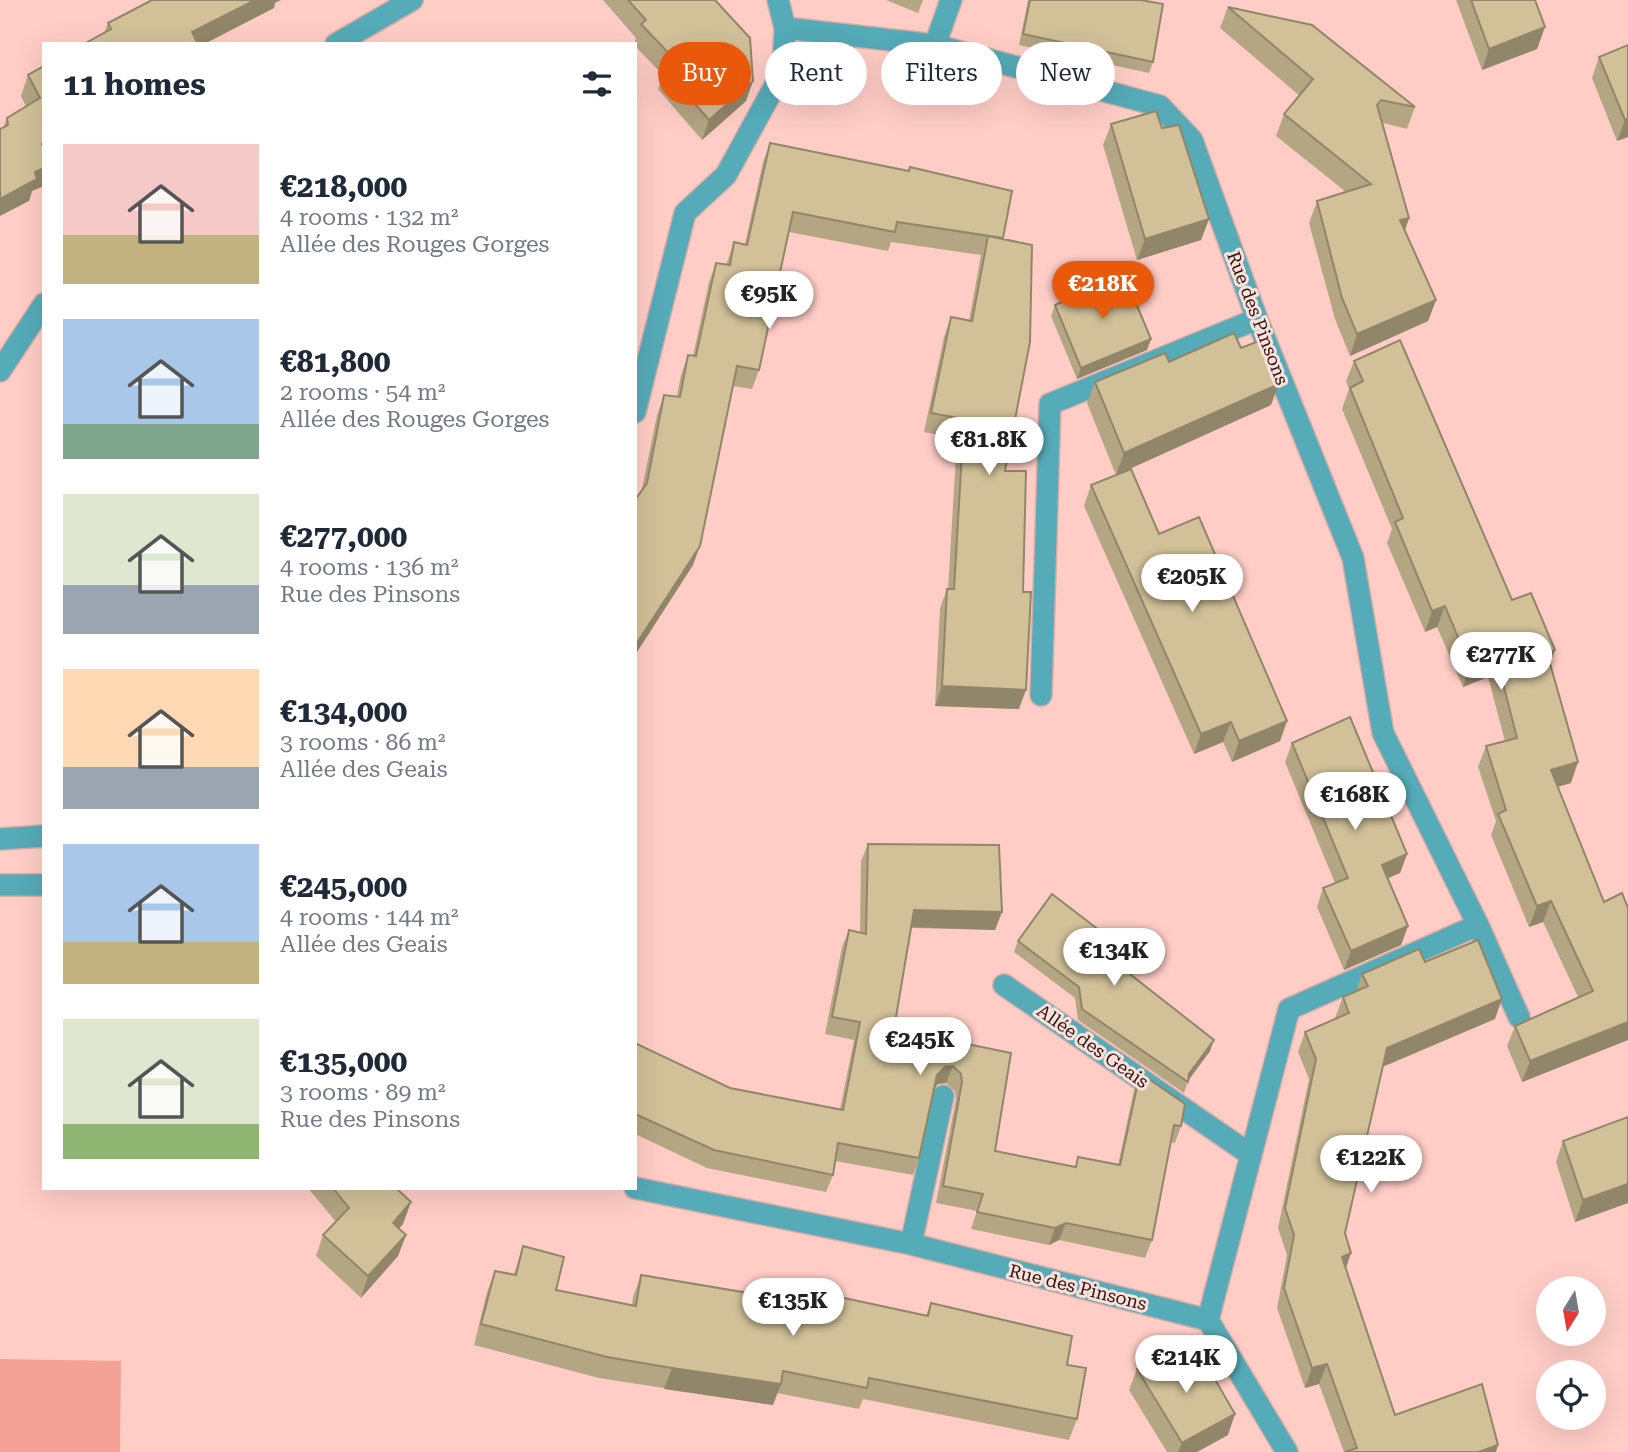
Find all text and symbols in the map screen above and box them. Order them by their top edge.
chip: Buy [658,42,751,105]
chip: Rent [765,42,867,105]
chip: Filters [881,42,1002,105]
chip: New [1016,42,1115,105]
icon: filters [578,65,616,103]
text: 11 homes [63,67,206,102]
text: €218,000 [280,169,407,204]
icon: home [119,172,203,256]
text: 4 rooms · 132 m² [280,204,458,231]
text: Allée des Rouges Gorges [280,231,550,258]
street label: Rue des Pinsons [1223,248,1293,388]
pin: €218K [1054,262,1152,321]
text: €218K [1068,270,1138,297]
pin: €95K [728,272,810,331]
text: €95K [741,280,797,307]
text: €81,800 [280,344,391,379]
icon: home [119,347,203,431]
text: 2 rooms · 54 m² [280,379,446,406]
text: Allée des Rouges Gorges [280,406,550,433]
pin: €81.8K [932,418,1046,477]
text: €81.8K [951,426,1027,453]
text: €277,000 [280,519,407,554]
icon: home [119,522,203,606]
text: 4 rooms · 136 m² [280,554,458,581]
pin: €205K [1143,554,1241,614]
text: €205K [1157,563,1227,590]
text: Rue des Pinsons [280,581,460,608]
pin: €277K [1452,632,1550,692]
text: €277K [1466,641,1536,668]
text: €134,000 [280,694,407,729]
icon: home [119,697,203,781]
text: 3 rooms · 86 m² [280,729,446,756]
text: Allée des Geais [280,756,448,783]
pin: €168K [1306,772,1404,832]
text: €168K [1320,781,1390,808]
text: €245,000 [280,869,407,904]
icon: home [119,872,203,956]
text: 4 rooms · 144 m² [280,904,458,931]
pin: €134K [1065,928,1163,988]
text: Allée des Geais [280,931,448,958]
text: €134K [1079,937,1149,964]
street label: Allée des Geais [1033,1000,1153,1092]
pin: €245K [871,1018,969,1077]
text: €245K [885,1026,955,1053]
text: €135,000 [280,1044,407,1079]
icon: home [119,1047,203,1131]
text: 3 rooms · 89 m² [280,1079,446,1106]
text: Rue des Pinsons [280,1106,460,1133]
pin: €122K [1322,1136,1420,1195]
text: €122K [1336,1144,1406,1171]
street label: Rue des Pinsons [1007,1260,1149,1314]
north arrow [1536,1276,1606,1346]
map controls [1536,1276,1606,1430]
pin: €135K [744,1278,842,1338]
text: €135K [758,1287,828,1314]
pin: €214K [1137,1336,1235,1395]
text: €214K [1151,1344,1221,1371]
button: locate [1536,1360,1606,1430]

